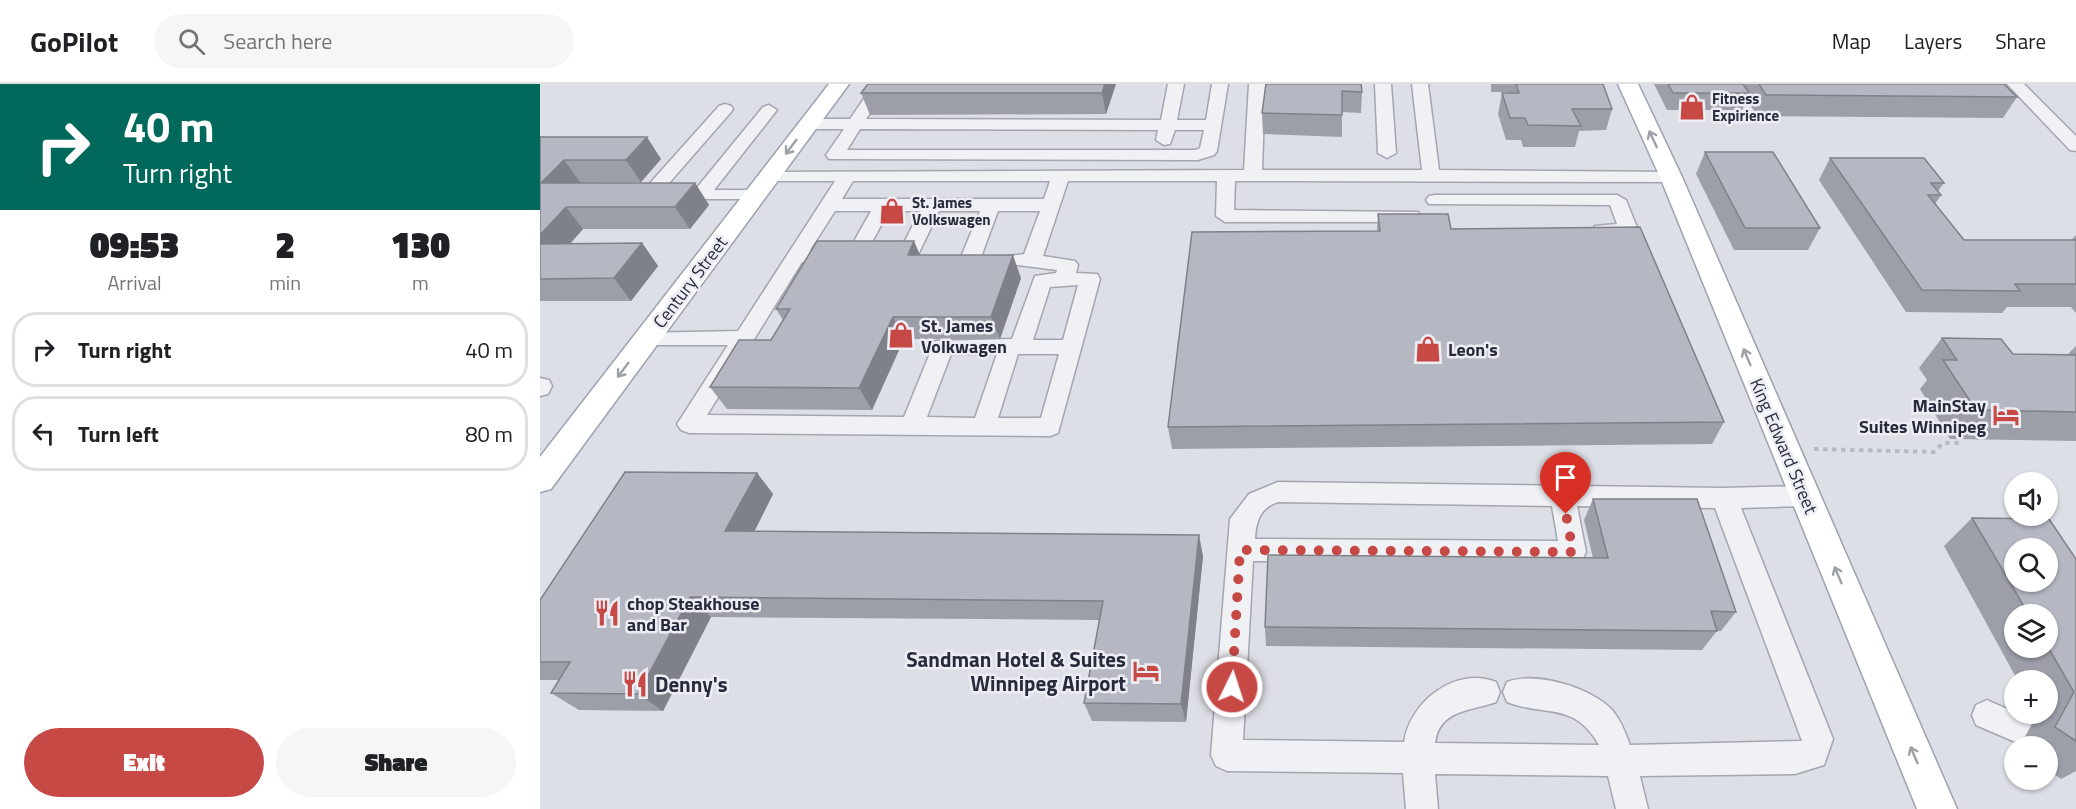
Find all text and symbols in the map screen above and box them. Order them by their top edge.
search box [154,14,574,68]
text: GoPilot [30,20,118,63]
text: Search here [223,24,332,58]
icon: search [175,25,208,58]
text: Map [1832,25,1871,57]
text: Layers [1904,25,1962,57]
text: Share [1995,25,2046,57]
place label: Fitness Expirience [1712,87,1779,127]
shop icon: Fitness Expirience [1677,92,1707,122]
text: 40 m [123,94,215,158]
icon: right [24,108,102,186]
one-way arrow [1647,131,1659,149]
one-way arrow [785,139,798,155]
text: Turn right [123,152,232,193]
place label: St. James Volkswagen [912,191,991,231]
shop icon: St. James Volkswagen [877,196,907,226]
text: 09:53 [90,217,179,272]
text: 2 [275,217,295,272]
text: 130 [391,217,450,272]
street label: Century Street [646,230,734,334]
text: Arrival [107,267,162,298]
text: min [269,267,301,298]
text: m [412,267,429,298]
place label: St. James Volkwagen [921,312,1007,360]
shop icon: St. James Volkwagen [886,320,916,350]
icon: right [27,333,60,366]
text: Turn right [78,333,172,367]
text: 40 m [465,333,513,367]
shop icon: Leon's [1413,334,1443,364]
place label: Leon's [1448,336,1498,363]
one-way arrow [1740,348,1751,366]
one-way arrow [617,362,630,378]
street label: King Edward Street [1743,374,1825,519]
place label: MainStay Suites Winnipeg [1859,392,1986,440]
hotel icon: MainStay Suites Winnipeg [1991,400,2021,430]
icon: left [27,417,60,450]
text: Turn left [78,417,159,451]
text: 80 m [465,417,513,451]
pin [1540,452,1591,514]
icon: arrive [1549,461,1582,494]
map controls [2004,472,2058,790]
button: sound [2004,472,2058,526]
button: search [2004,538,2058,592]
one-way arrow [1832,567,1843,585]
place label: chop Steakhouse and Bar [627,590,759,638]
restaurant icon: chop Steakhouse and Bar [592,598,622,628]
button: layers [2004,604,2058,658]
place label: Sandman Hotel & Suites Winnipeg Airport [906,643,1126,699]
position arrow [1200,655,1264,719]
hotel icon: Sandman Hotel & Suites Winnipeg Airport [1131,656,1161,686]
place label: Denny's [655,668,728,700]
restaurant icon: Denny's [620,669,650,699]
button: + [2004,670,2058,724]
button: Exit [24,728,264,797]
button: Share [276,728,516,797]
button: − [2004,736,2058,790]
one-way arrow [1908,746,1919,765]

